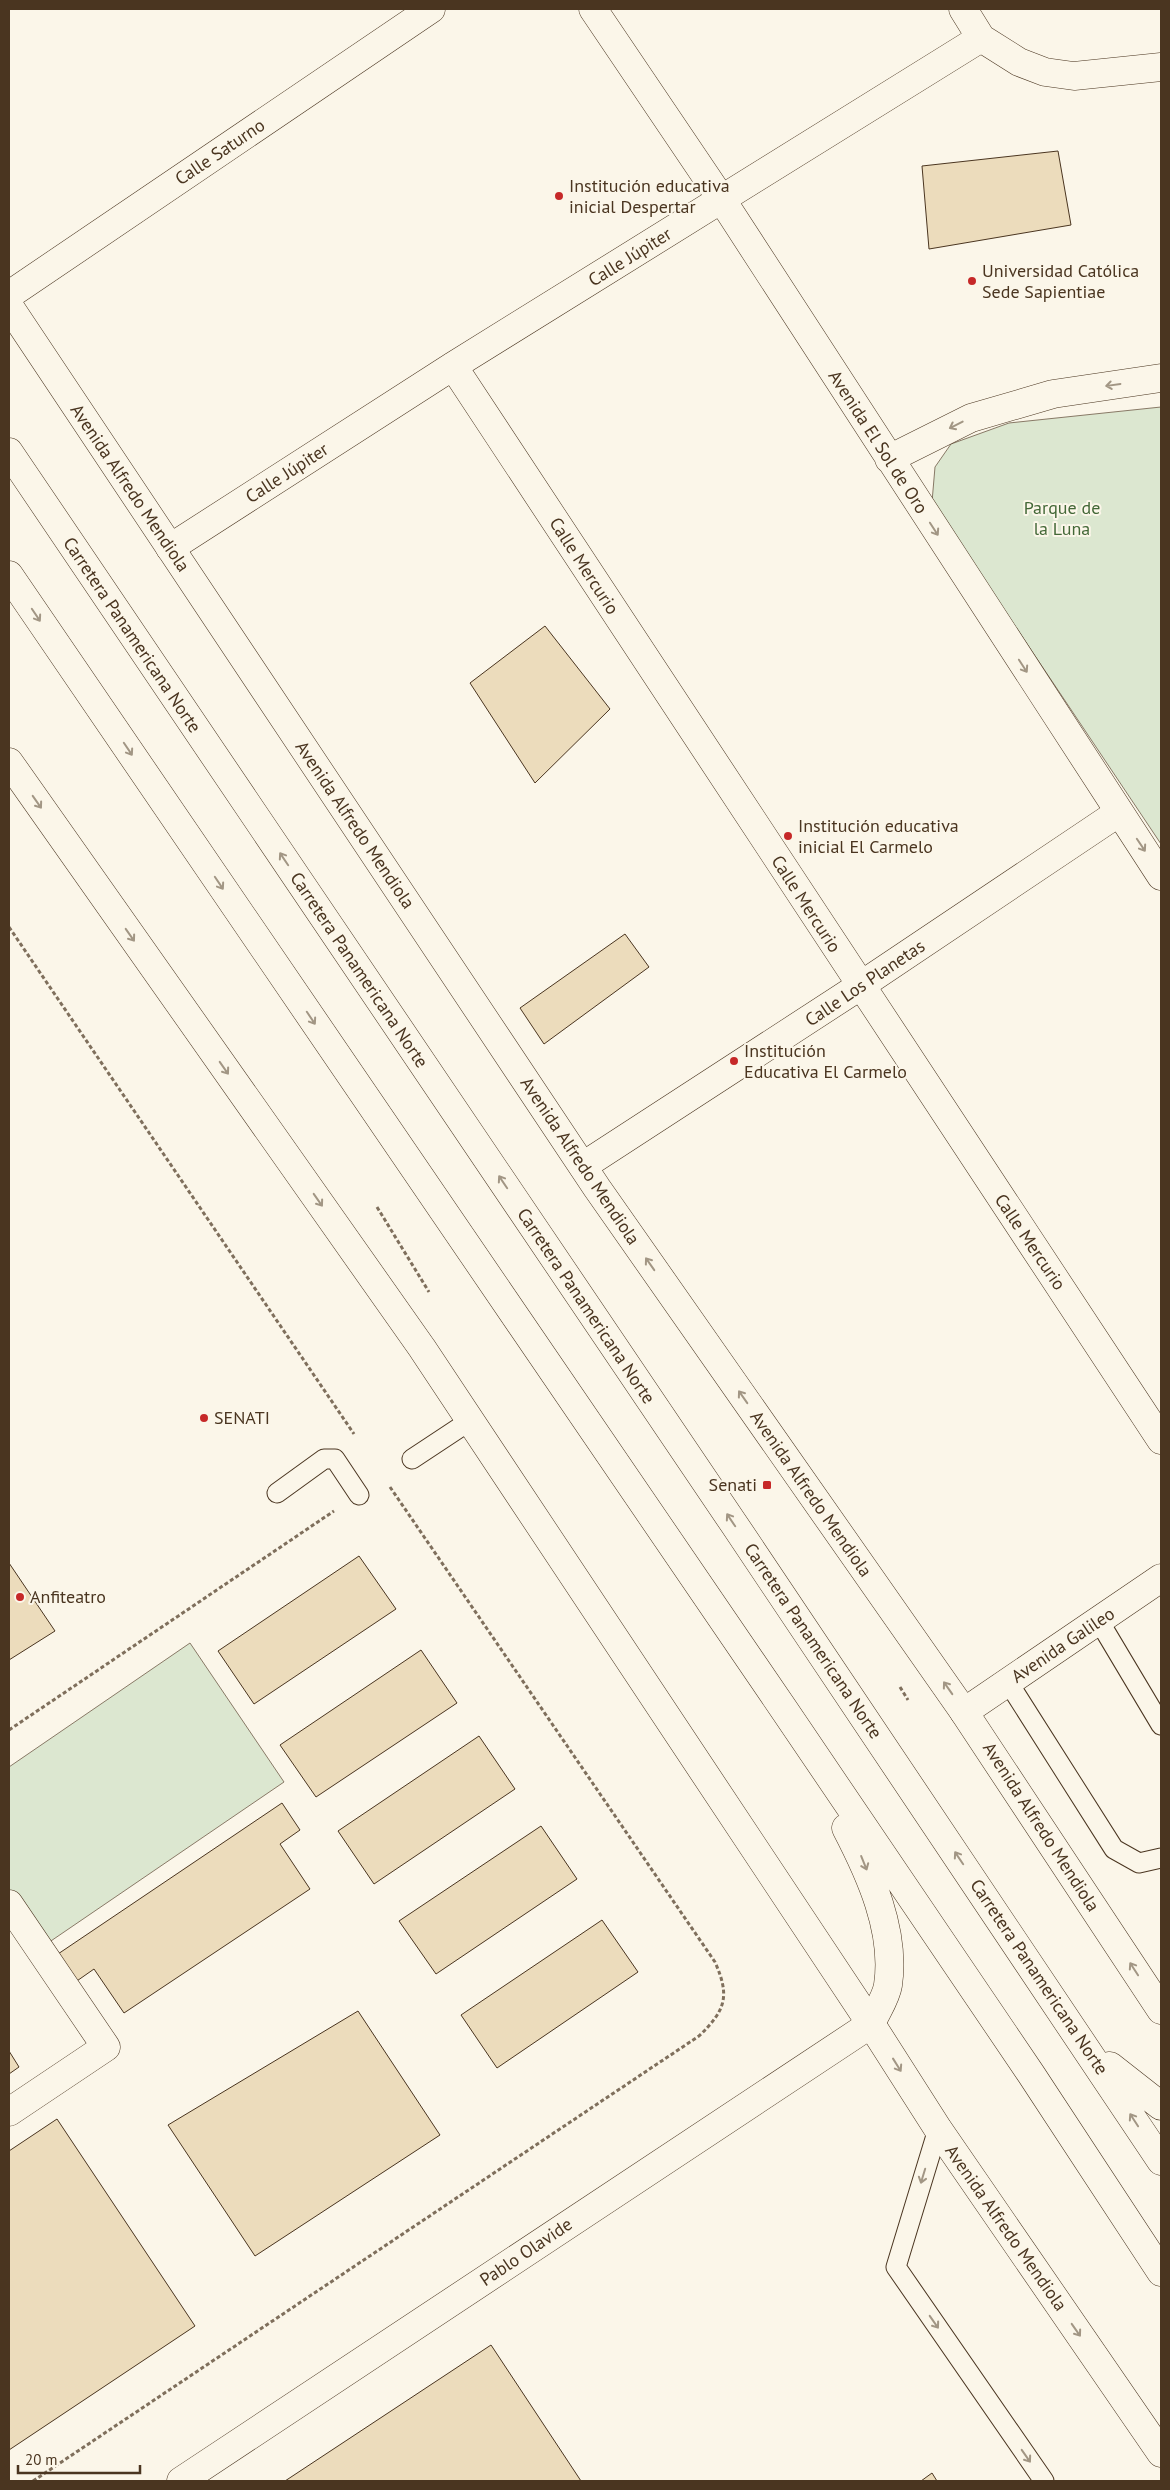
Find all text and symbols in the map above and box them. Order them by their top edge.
street label: Calle Saturno [170,113,269,190]
place label: Institución educativa inicial Despertar [569,174,730,218]
marker: Institución educativa inicial Despertar [553,190,565,202]
street label: Calle Júpiter [584,222,676,291]
place label: Universidad Católica Sede Sapientiae [982,259,1139,303]
marker: Universidad Católica Sede Sapientiae [966,275,978,287]
street label: Avenida El Sol de Oro [823,366,933,518]
one-way arrow [1105,380,1121,390]
street label: Avenida Alfredo Mendiola [66,399,195,576]
one-way arrow [949,421,964,430]
street label: Calle Júpiter [241,437,332,508]
park label: Parque de la Luna [1024,496,1100,540]
street label: Calle Mercurio [544,513,624,619]
one-way arrow [929,522,939,536]
street label: Carretera Panamericana Norte [58,532,207,737]
one-way arrow [31,608,41,622]
one-way arrow [1018,658,1028,672]
street label: Avenida Alfredo Mendiola [291,736,420,913]
one-way arrow [123,742,133,756]
one-way arrow [32,795,42,809]
place label: Institución educativa inicial El Carmelo [798,814,959,858]
marker: Institución educativa inicial El Carmelo [782,830,794,842]
one-way arrow [1136,838,1146,852]
street label: Calle Mercurio [766,851,846,957]
one-way arrow [279,853,289,867]
street label: Carretera Panamericana Norte [285,867,434,1072]
one-way arrow [214,876,224,890]
one-way arrow [125,928,135,942]
street label: Calle Los Planetas [800,934,929,1031]
one-way arrow [306,1010,316,1024]
place label: Institución Educativa El Carmelo [744,1039,907,1083]
marker: Institución Educativa El Carmelo [728,1055,740,1067]
one-way arrow [219,1060,229,1074]
street label: Avenida Alfredo Mendiola [516,1072,645,1249]
one-way arrow [498,1176,508,1190]
street label: Calle Mercurio [990,1189,1071,1294]
one-way arrow [313,1193,323,1207]
street label: Carretera Panamericana Norte [512,1203,661,1408]
one-way arrow [645,1258,655,1272]
one-way arrow [738,1391,749,1405]
place label: SENATI [214,1406,270,1429]
street label: Avenida Alfredo Mendiola [745,1406,877,1581]
marker: SENATI [198,1412,210,1424]
place label: Senati [709,1473,757,1496]
marker: Senati [761,1479,773,1491]
one-way arrow [726,1513,736,1527]
street label: Carretera Panamericana Norte [739,1538,888,1743]
place label: Anfiteatro [30,1585,106,1608]
marker: Anfiteatro [14,1591,26,1603]
street label: Avenida Galileo [1007,1602,1119,1688]
one-way arrow [943,1681,953,1695]
street label: Avenida Alfredo Mendiola [978,1738,1105,1916]
one-way arrow [954,1851,964,1865]
one-way arrow [859,1855,869,1870]
street label: Carretera Panamericana Norte [965,1874,1114,2079]
one-way arrow [1129,1962,1140,1976]
one-way arrow [892,2057,902,2071]
one-way arrow [1129,2113,1140,2127]
street label: Avenida Alfredo Mendiola [940,2140,1072,2315]
one-way arrow [918,2167,928,2183]
street label: Pablo Olavide [475,2212,576,2291]
one-way arrow [929,2315,939,2329]
one-way arrow [1071,2323,1081,2337]
scale bar [18,2442,140,2474]
one-way arrow [1021,2449,1031,2463]
text: 20 m [25,2450,58,2469]

